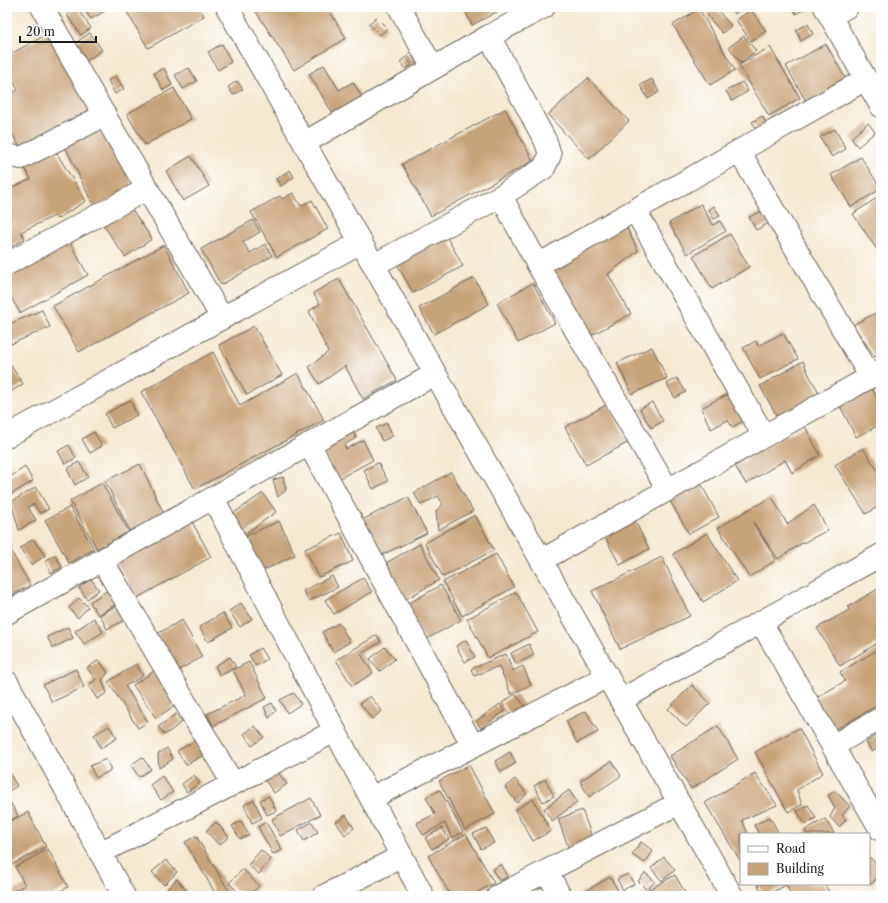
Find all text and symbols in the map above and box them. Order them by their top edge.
scale bar [20,18,96,44]
text: 20 m [26,24,55,39]
legend [740,833,870,885]
text: Road [776,841,806,856]
text: Building [776,861,824,876]

